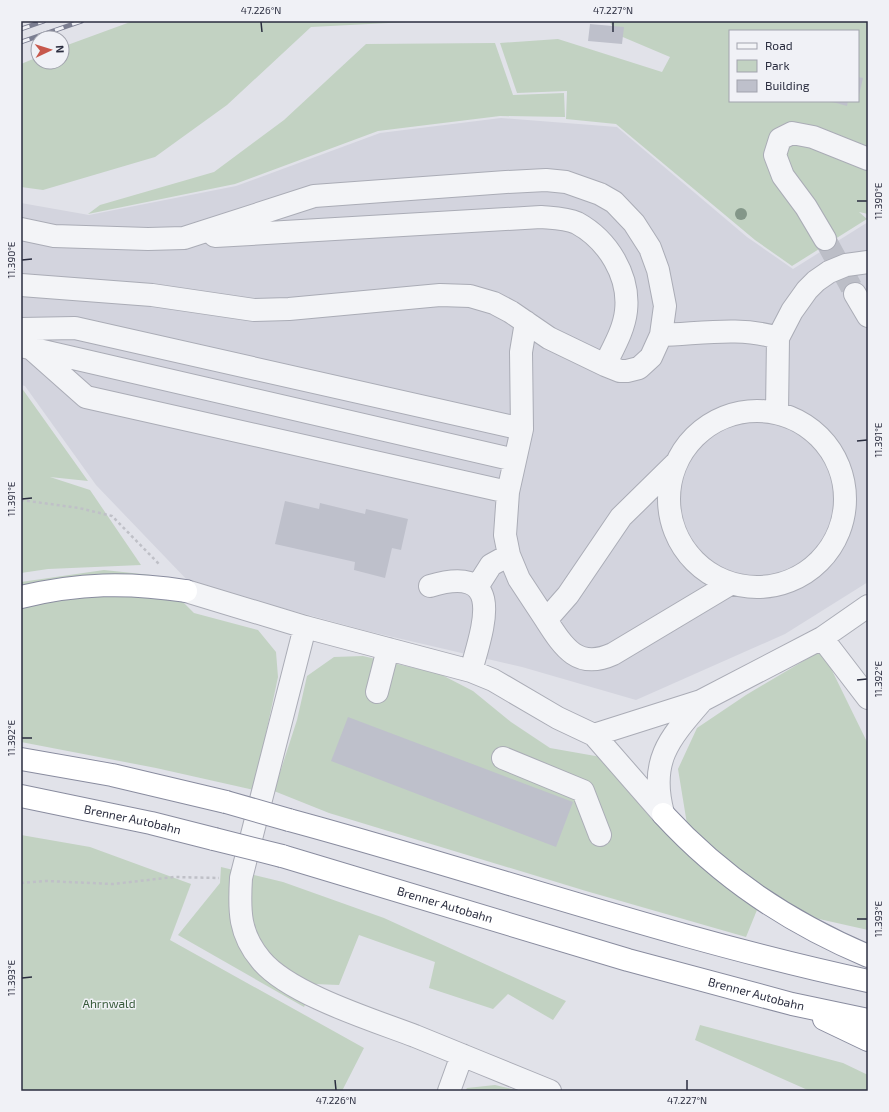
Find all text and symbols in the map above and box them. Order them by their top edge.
text: 47.226°N [241,4,281,16]
text: 47.227°N [593,4,633,16]
north arrow [30,30,70,70]
legend [729,30,859,102]
text: Road [765,38,793,52]
text: N [54,45,67,54]
text: Park [765,58,790,72]
text: Building [765,78,810,92]
text: 11.390°E [872,182,884,219]
text: 11.390°E [5,241,17,278]
text: 11.391°E [872,422,884,457]
text: 11.391°E [5,481,17,516]
text: 11.392°E [872,660,884,697]
text: 11.392°E [5,719,17,756]
street label: Brenner Autobahn [83,801,183,836]
street label: Brenner Autobahn [396,883,495,925]
text: 11.393°E [872,900,884,937]
text: 11.393°E [5,959,17,996]
street label: Brenner Autobahn [707,974,806,1012]
park label: Ahrnwald [82,996,136,1010]
text: 47.226°N [316,1094,356,1106]
text: 47.227°N [667,1094,707,1106]

